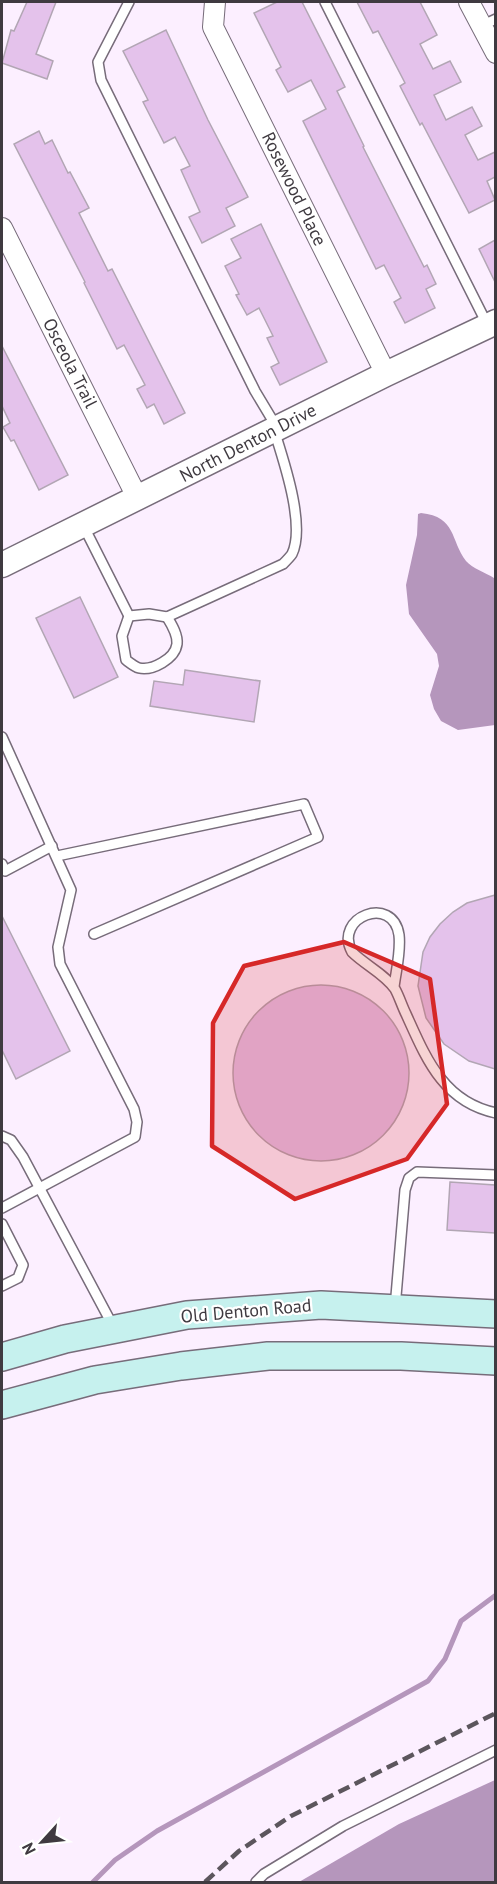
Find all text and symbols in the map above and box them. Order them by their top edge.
street label: Rosewood Place [257,128,332,250]
street label: Osceola Trail [38,314,103,412]
street label: North Denton Drive [176,398,320,487]
street label: Old Denton Road [180,1293,312,1328]
north arrow [12,1812,72,1872]
text: N [17,1840,40,1858]

